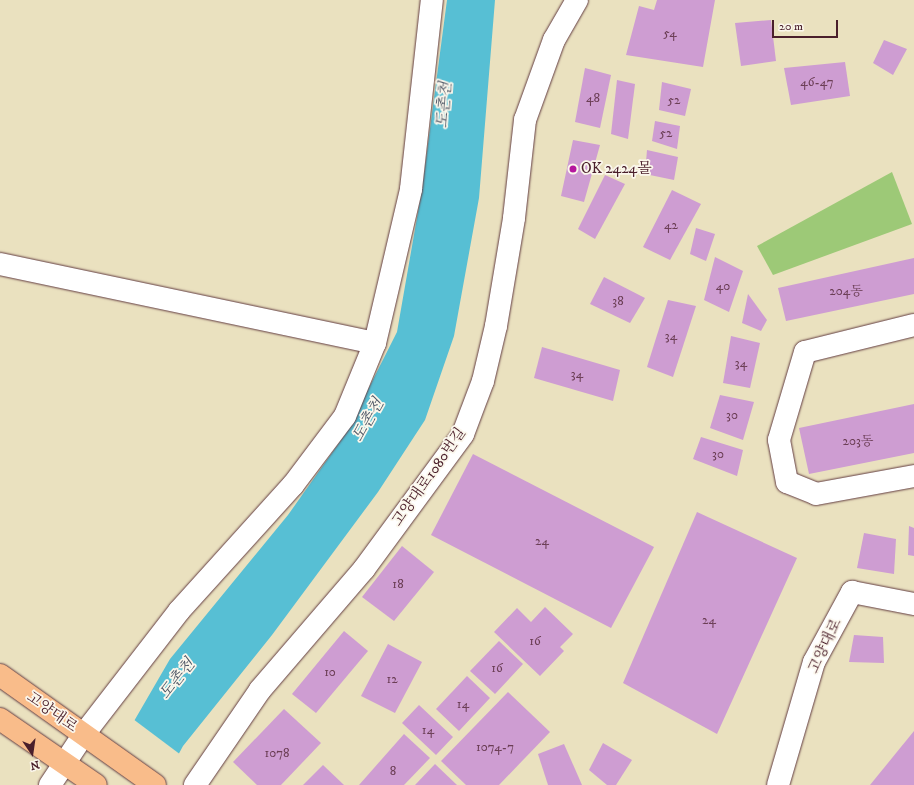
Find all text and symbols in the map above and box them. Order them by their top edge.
scale bar [774,12,840,38]
text: 20 m [779,19,803,34]
house number: 54 [663,25,677,41]
house number: 46-47 [800,74,834,90]
water label: 도촌천 [432,81,456,129]
house number: 48 [586,90,600,106]
house number: 52 [668,92,680,108]
house number: 52 [660,125,672,141]
place label: OK 2424몰 [581,160,652,178]
marker: OK 2424몰 [568,164,578,174]
house number: 42 [664,217,678,233]
house number: 40 [716,278,730,294]
house number: 204동 [829,283,863,299]
house number: 38 [612,293,624,309]
house number: 34 [665,328,677,344]
house number: 34 [735,355,747,371]
house number: 34 [571,366,583,382]
water label: 도촌천 [348,395,388,445]
house number: 30 [726,407,738,423]
street label: 고양대로1080번길 [388,424,470,530]
house number: 203동 [843,433,873,449]
house number: 30 [712,446,724,462]
house number: 24 [535,533,549,549]
house number: 18 [392,576,404,592]
house number: 24 [702,612,716,628]
street label: 고양대로 [805,616,845,676]
house number: 16 [529,633,541,649]
water label: 도촌천 [155,655,199,703]
house number: 16 [491,660,503,676]
house number: 10 [324,664,336,680]
house number: 12 [386,671,398,687]
street label: 고양대로 [23,688,81,736]
house number: 14 [457,696,469,712]
house number: 14 [422,722,434,738]
north arrow [12,733,52,773]
house number: 1074-7 [476,739,514,755]
house number: 1078 [264,745,290,761]
text: N [29,757,41,773]
house number: 8 [390,763,396,779]

